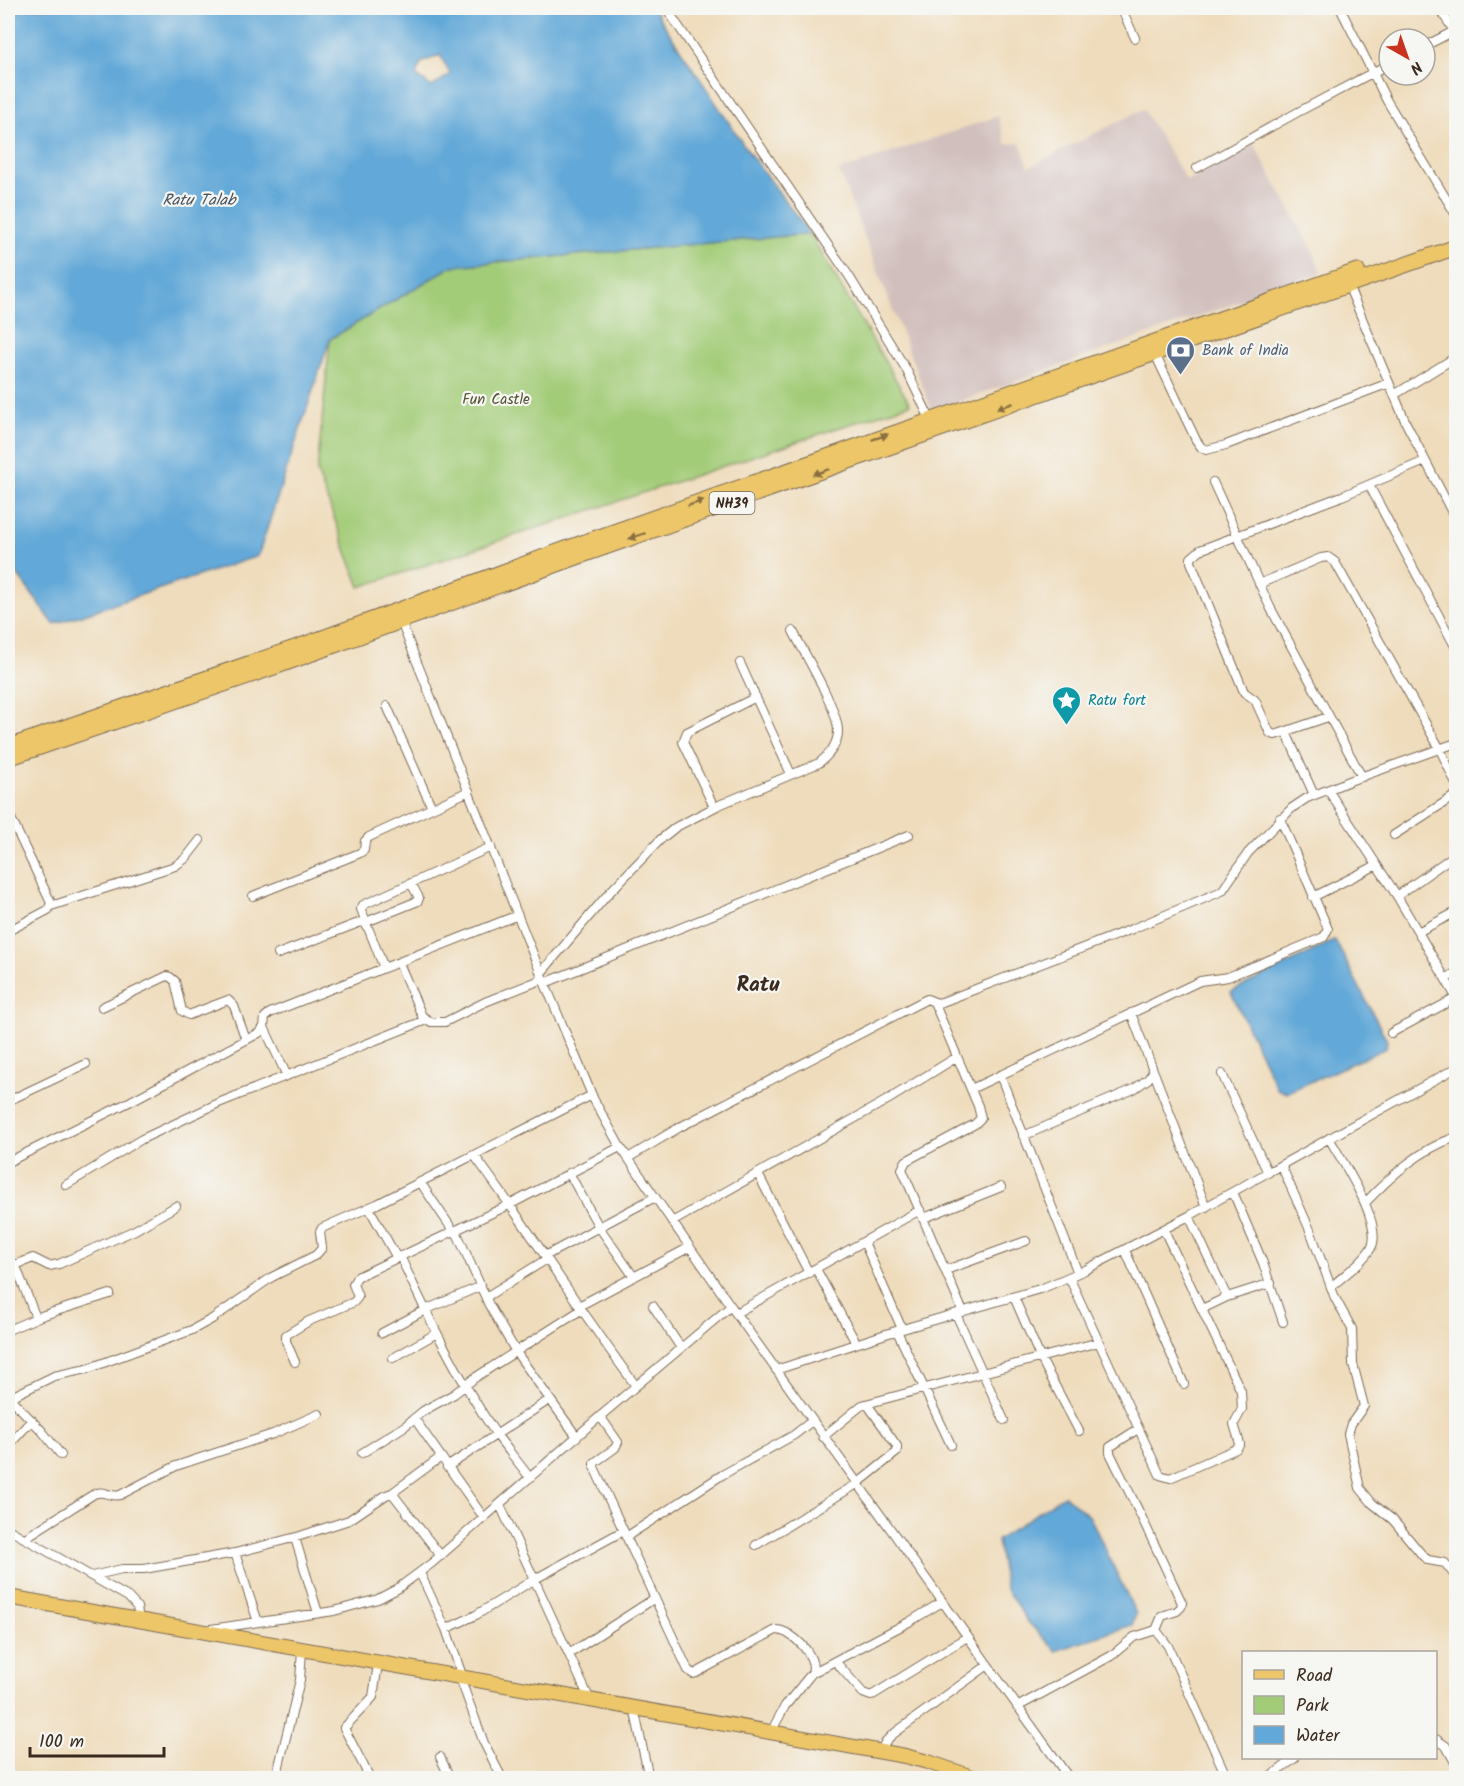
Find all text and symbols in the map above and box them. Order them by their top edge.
north arrow [1377,27,1437,87]
text: N [1404,55,1428,80]
water label: Ratu Talab [162,188,237,213]
bank icon: Bank of India [1165,334,1197,376]
place label: Bank of India [1202,339,1289,363]
park label: Fun Castle [462,388,530,412]
one-way arrow [996,402,1014,412]
one-way arrow [871,432,889,442]
one-way arrow [812,467,830,477]
road number: NH39 [710,492,754,514]
one-way arrow [687,497,705,507]
one-way arrow [628,532,646,541]
place icon: Ratu fort [1051,684,1083,726]
place label: Ratu fort [1088,689,1146,713]
district label: Ratu [736,969,780,1002]
legend [1242,1651,1437,1759]
text: Road [1296,1662,1333,1691]
text: Park [1296,1692,1329,1721]
scale bar [30,1720,164,1758]
text: Water [1296,1722,1341,1751]
text: 100 m [39,1728,84,1757]

